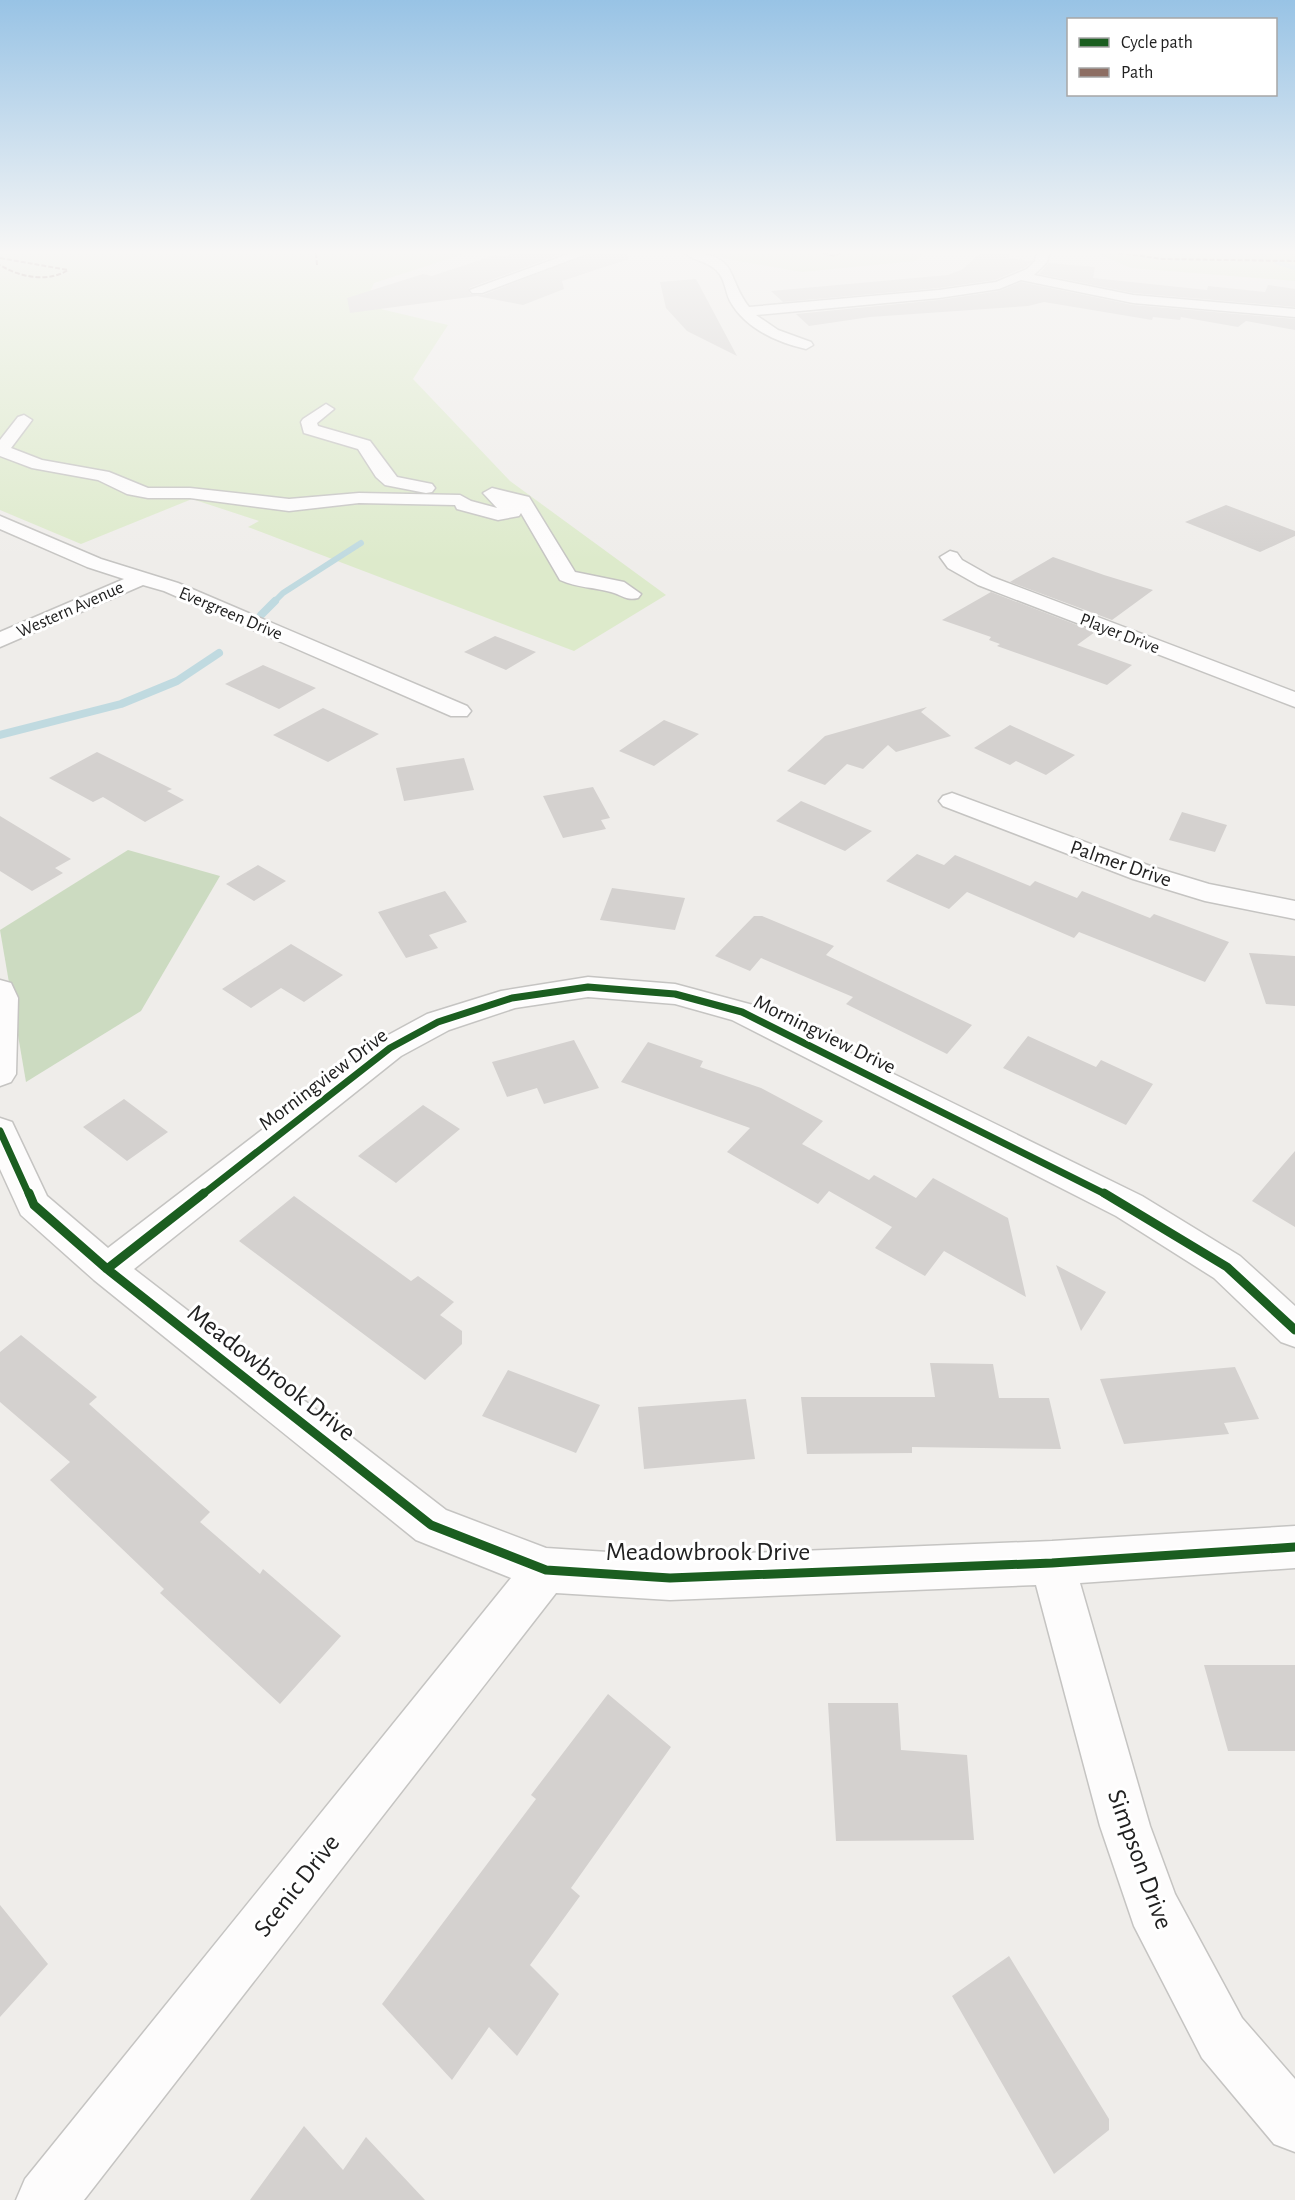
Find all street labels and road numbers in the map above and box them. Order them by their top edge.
street label: Western Avenue [14,578,126,641]
street label: Evergreen Drive [176,584,285,644]
street label: Player Drive [1077,611,1162,657]
street label: Palmer Drive [1067,836,1174,891]
street label: Morningview Drive [751,991,899,1078]
street label: Morningview Drive [255,1024,392,1134]
street label: Meadowbrook Drive [183,1300,360,1446]
street label: Meadowbrook Drive [606,1539,810,1565]
street label: Simpson Drive [1103,1786,1177,1933]
street label: Scenic Drive [249,1830,345,1942]

